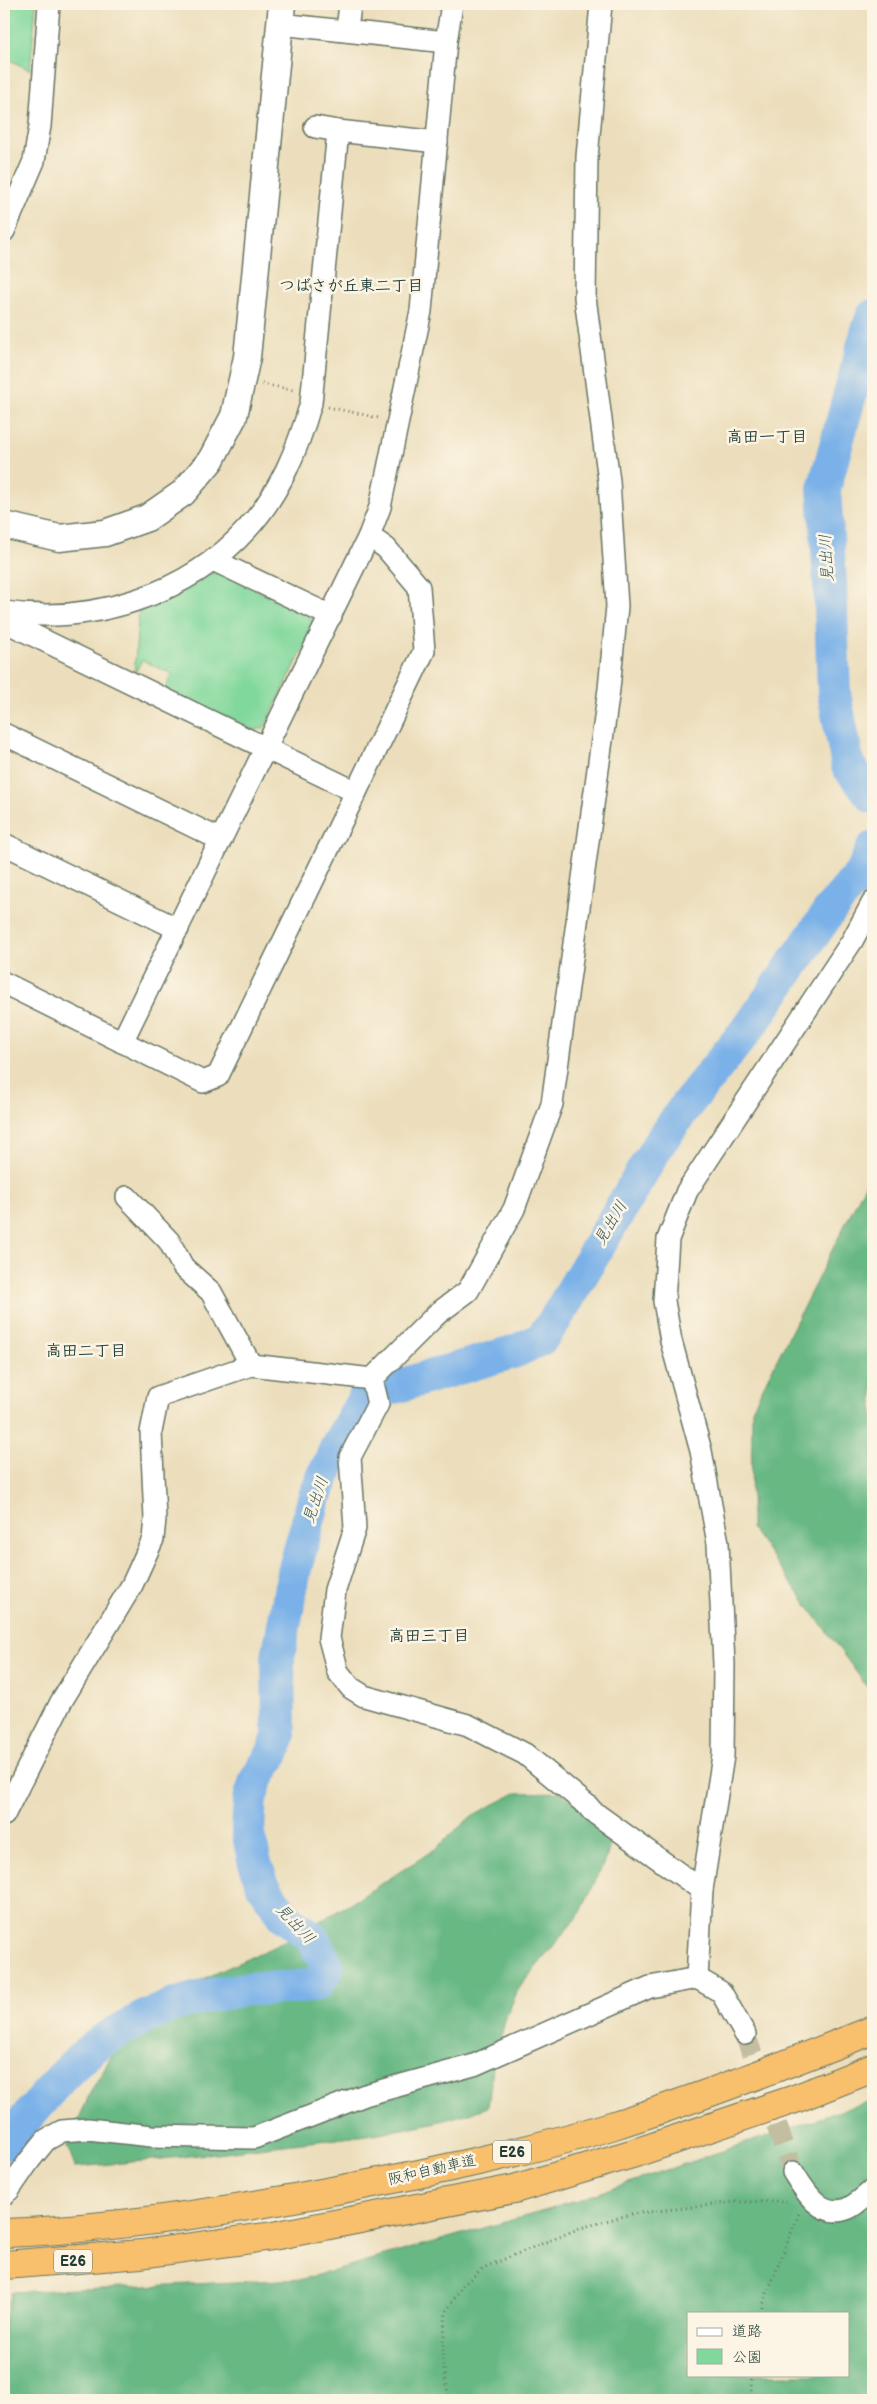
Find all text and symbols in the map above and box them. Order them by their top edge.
district label: つばさが丘東二丁目 [279,277,423,296]
district label: 高田一丁目 [727,428,807,447]
water label: 見出川 [816,534,838,582]
water label: 見出川 [590,1198,632,1248]
district label: 高田二丁目 [46,1342,126,1361]
water label: 見出川 [299,1474,333,1526]
district label: 高田三丁目 [389,1627,469,1646]
water label: 見出川 [272,1900,318,1948]
road number: E26 [493,2140,531,2164]
street label: 阪和自動車道 [386,2151,478,2189]
road number: E26 [54,2250,92,2272]
legend [687,2312,850,2376]
text: 道路 [732,2322,762,2341]
text: 公園 [732,2348,762,2367]

